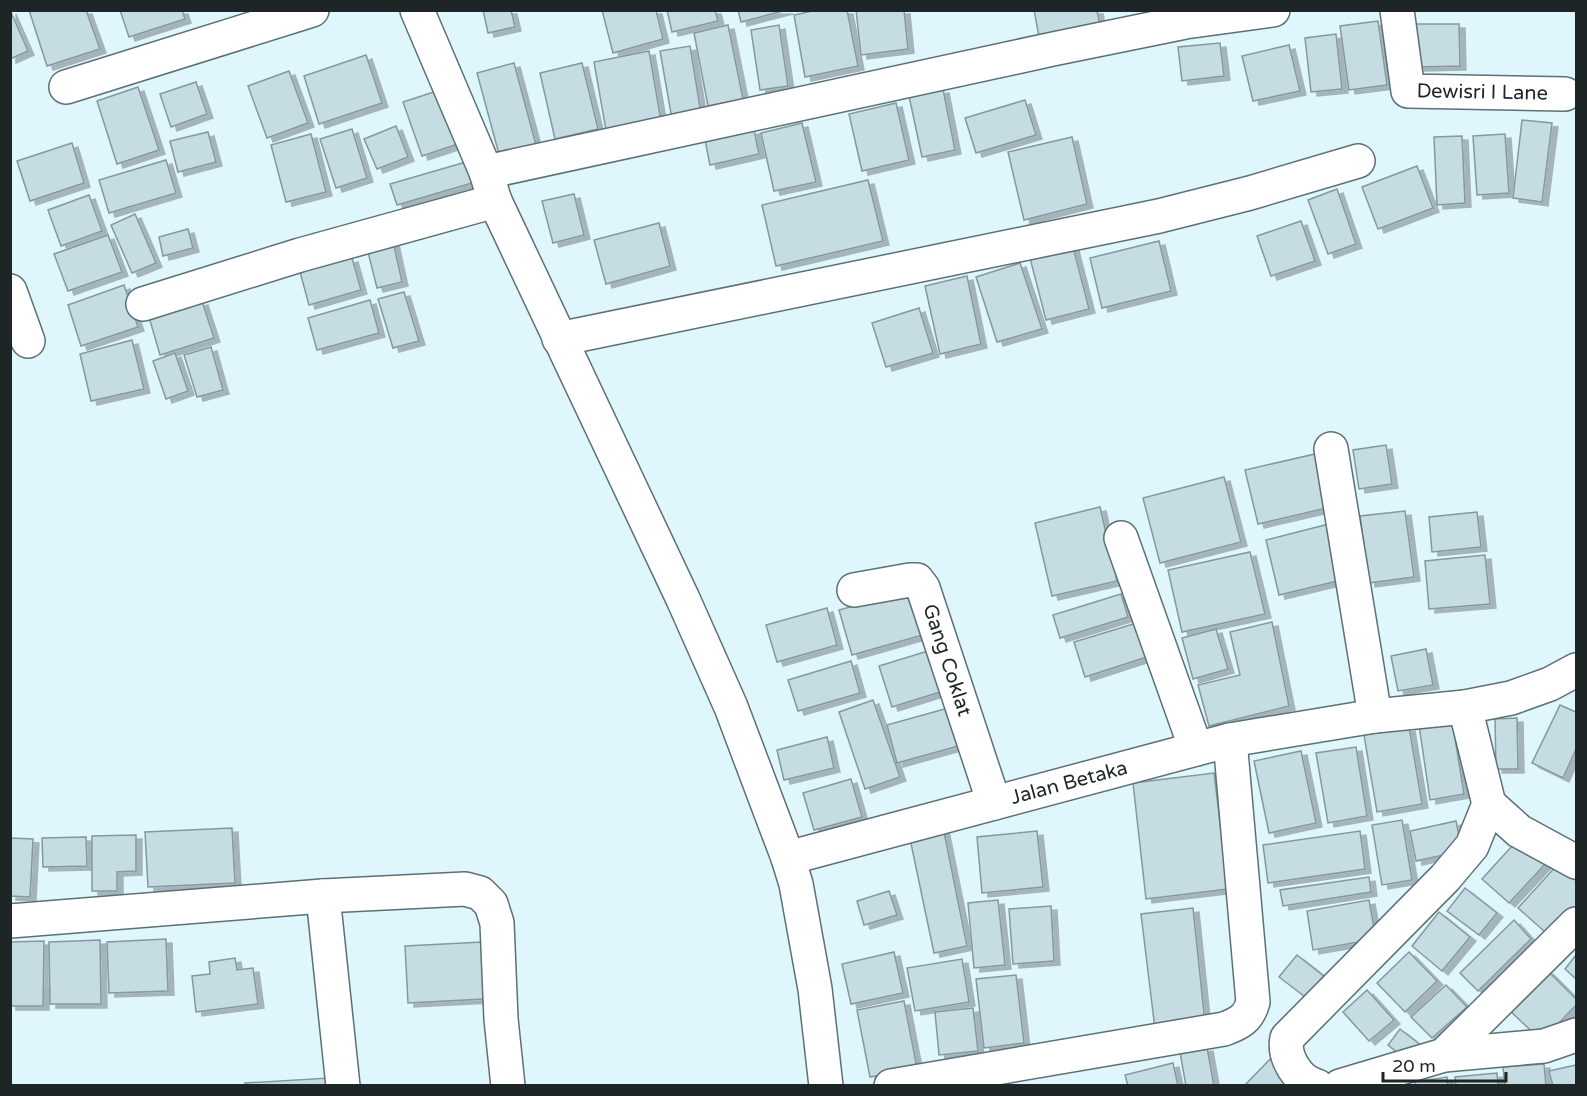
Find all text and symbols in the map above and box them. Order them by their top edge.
street label: Dewisri I Lane [1416,79,1548,106]
street label: Gang Coklat [917,601,977,720]
street label: Jalan Betaka [1008,756,1130,810]
scale bar [1383,1045,1506,1083]
text: 20 m [1392,1055,1436,1077]

